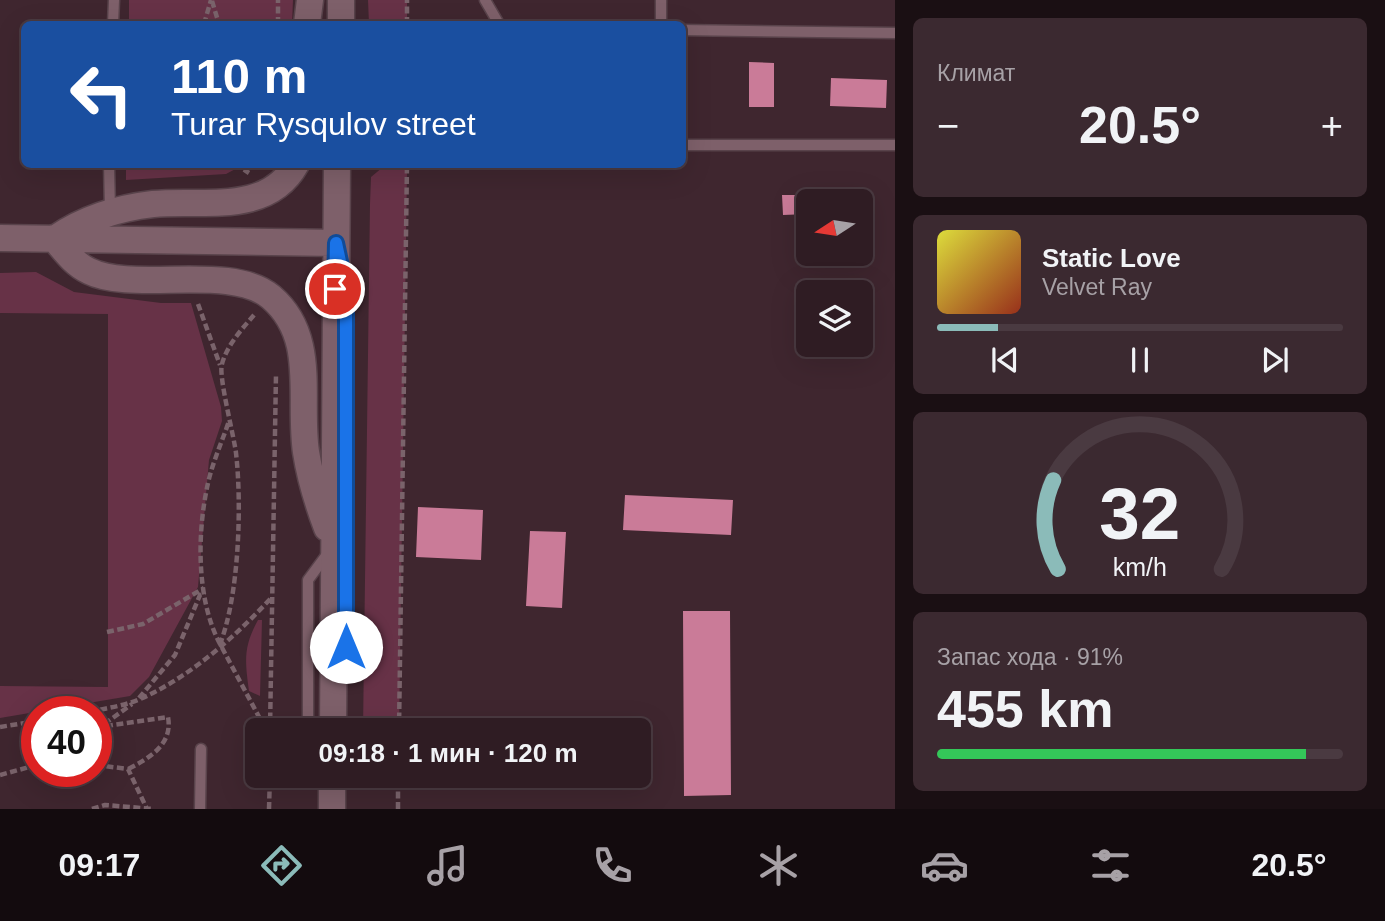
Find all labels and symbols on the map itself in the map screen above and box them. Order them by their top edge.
north arrow [796,189,873,266]
pin [305,259,365,319]
position arrow [309,610,383,684]
speed limit sign: 40 [21,696,112,787]

